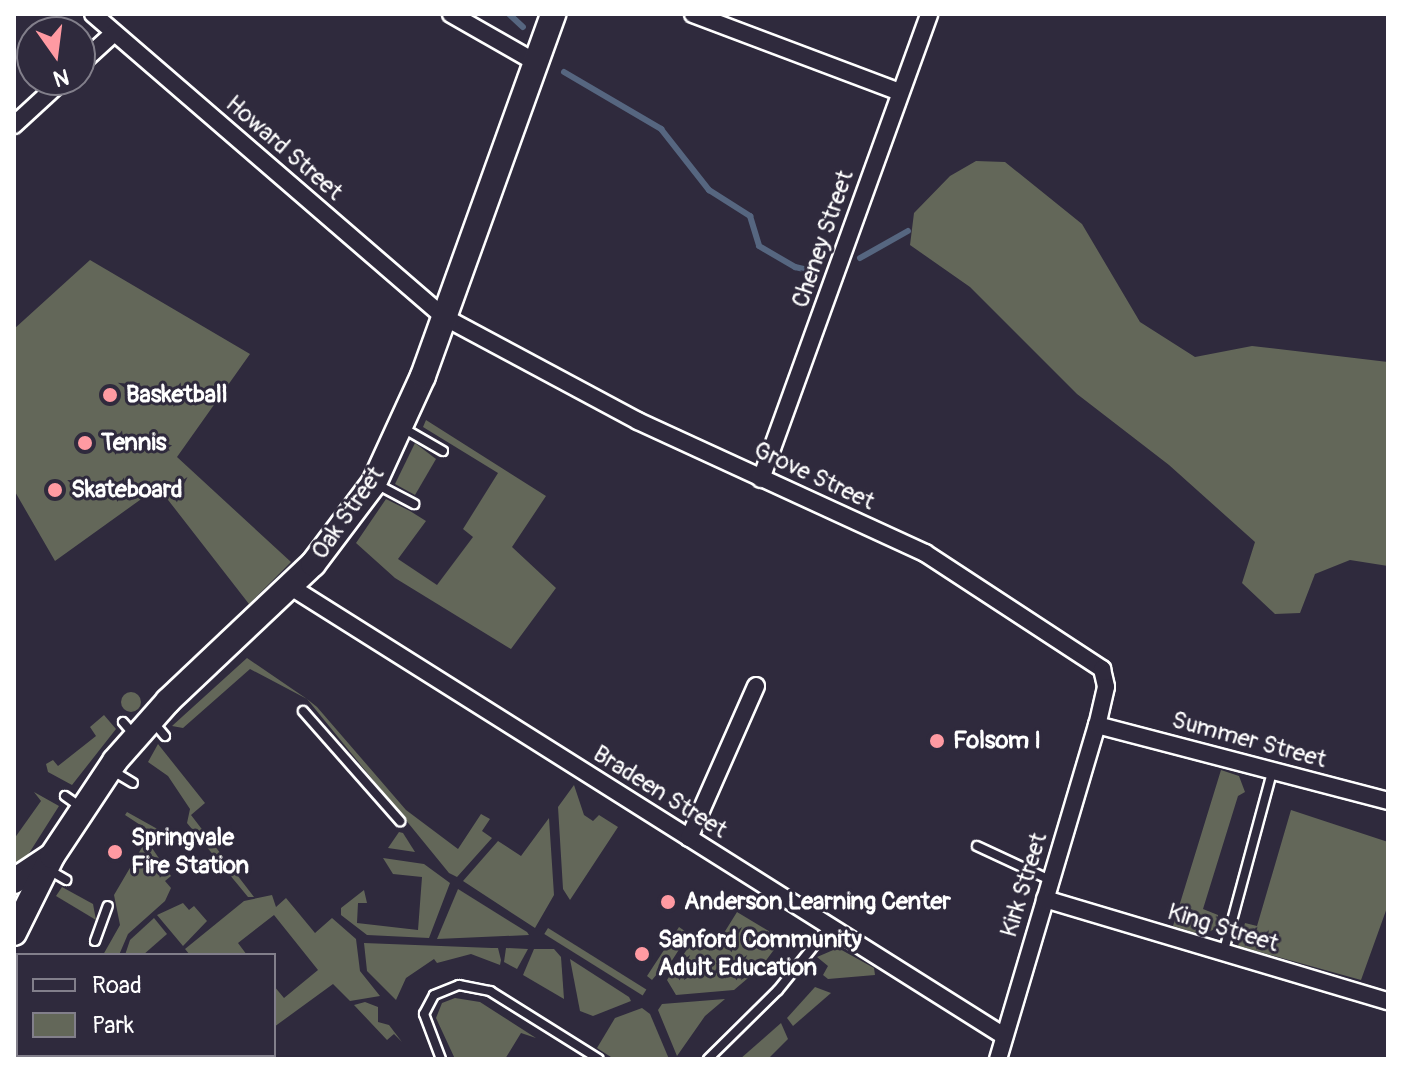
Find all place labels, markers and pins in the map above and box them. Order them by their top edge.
place label: Basketball [126,381,227,409]
marker: Basketball [101,386,119,404]
place label: Tennis [101,429,166,457]
marker: Tennis [76,434,94,452]
place label: Skateboard [71,476,183,504]
marker: Skateboard [46,481,64,499]
place label: Folsom I [953,727,1041,755]
marker: Folsom I [928,732,946,750]
place label: Springvale Fire Station [131,824,249,880]
marker: Springvale Fire Station [106,843,124,861]
place label: Anderson Learning Center [684,888,951,916]
marker: Anderson Learning Center [659,893,677,911]
place label: Sanford Community Adult Education [658,926,862,982]
marker: Sanford Community Adult Education [633,945,651,963]

